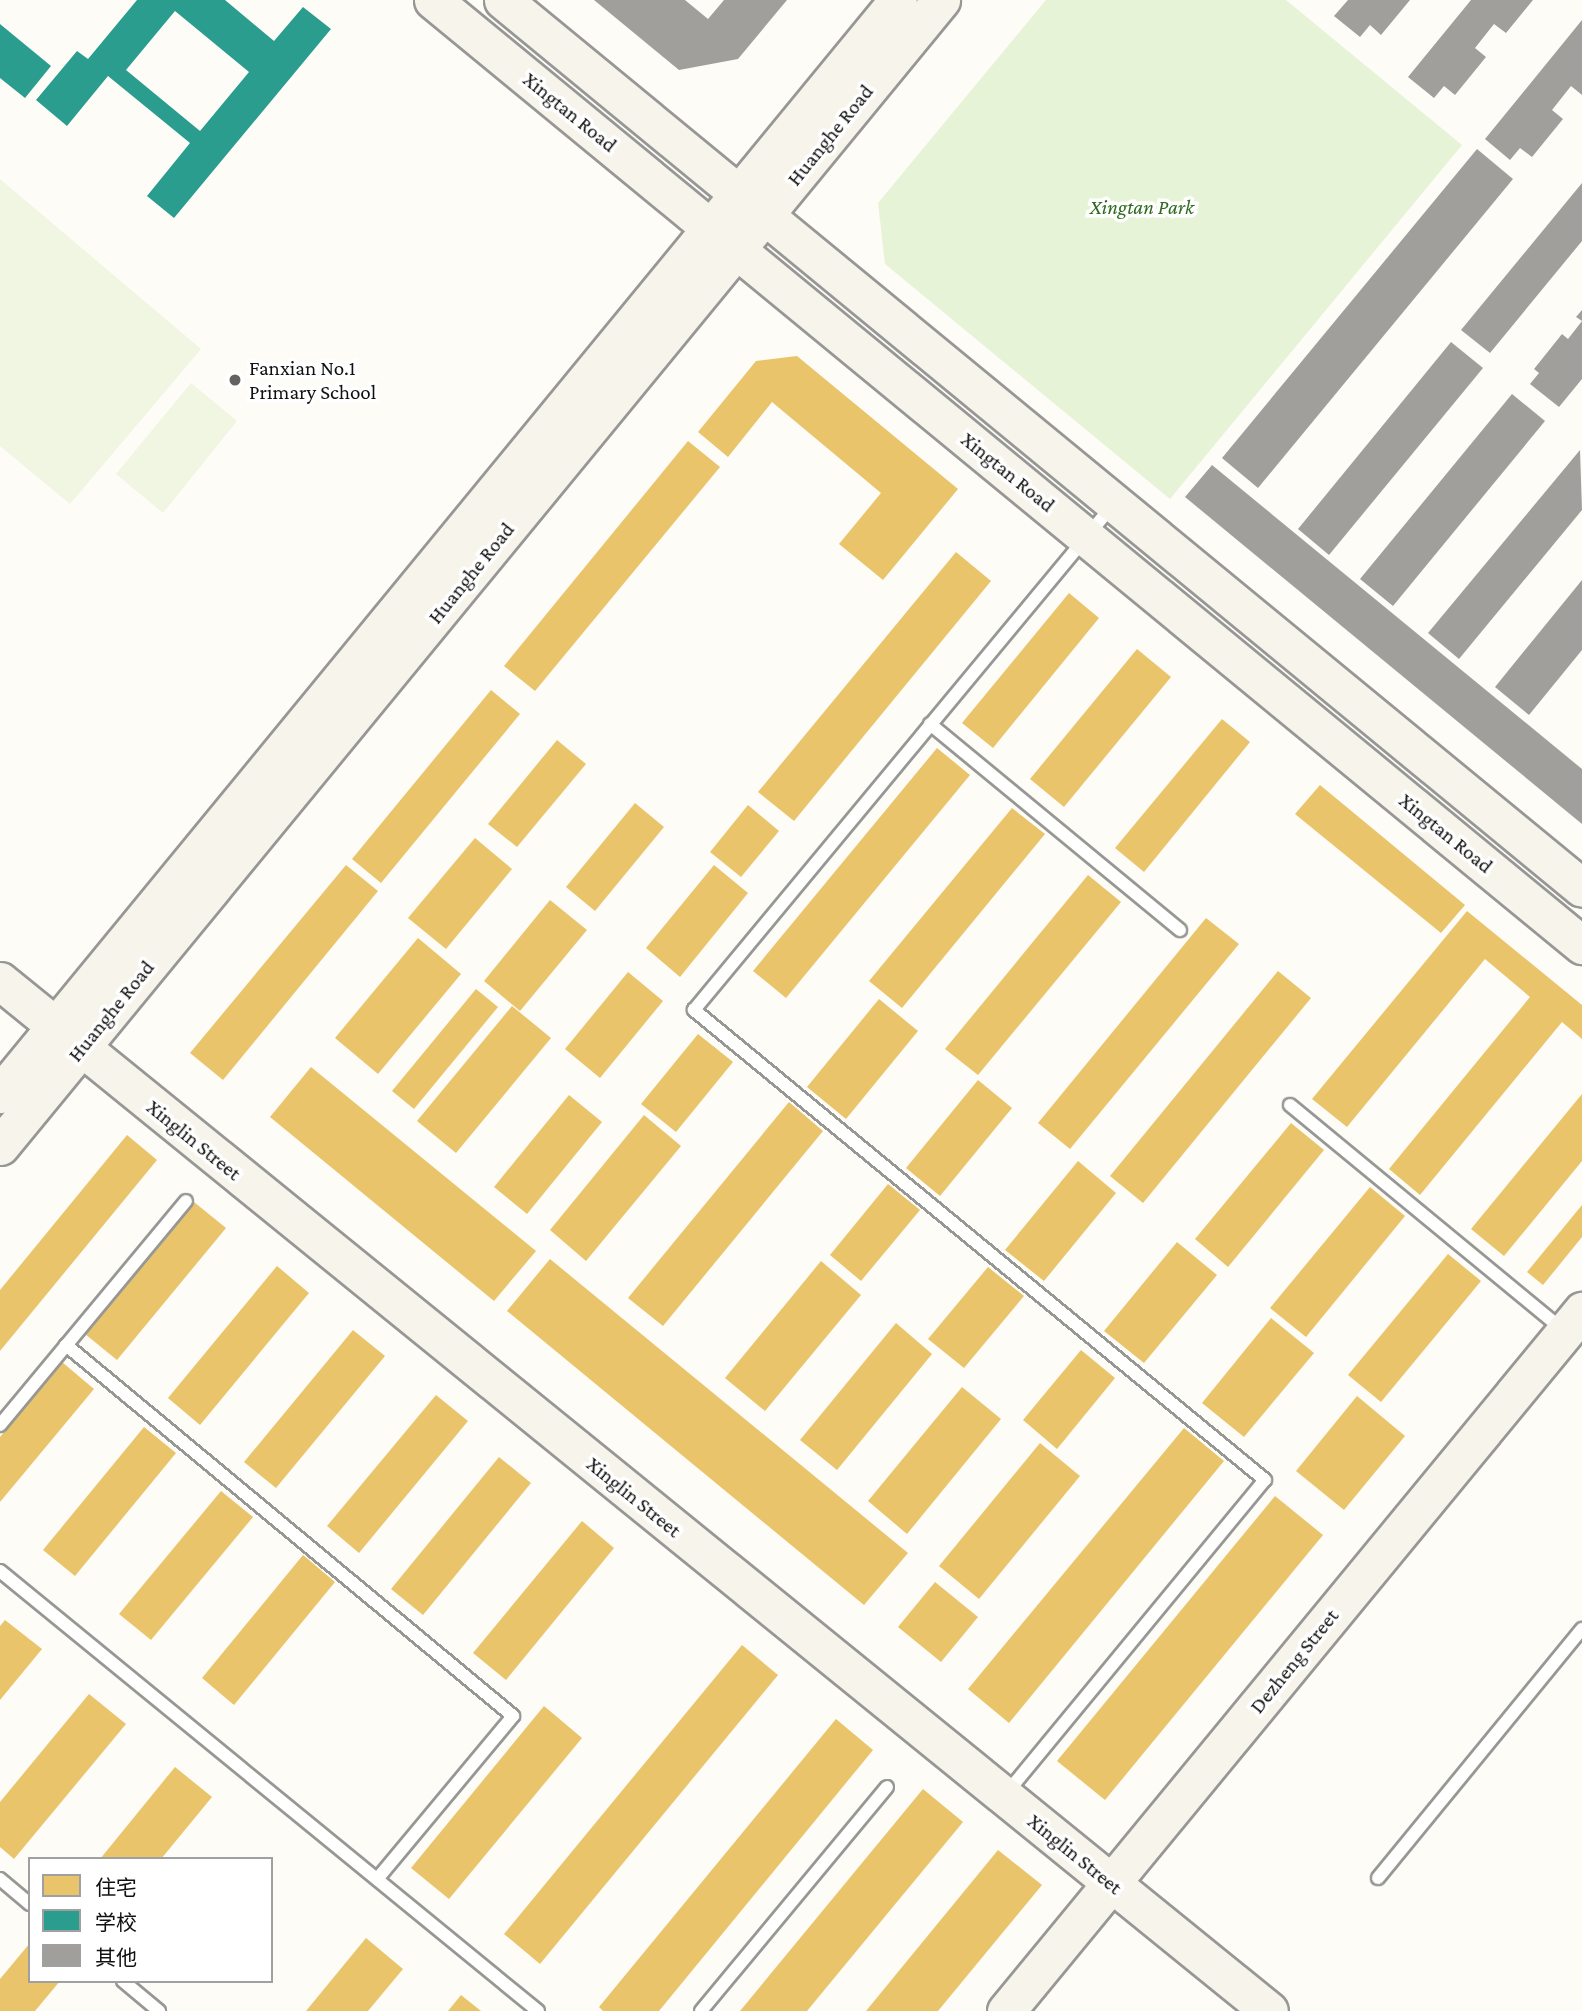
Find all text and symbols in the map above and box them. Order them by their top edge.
street label: Xingtan Road [518,67,622,157]
street label: Huanghe Road [781,79,879,191]
park label: Xingtan Park [1090,194,1194,220]
place label: Fanxian No.1 Primary School [249,355,376,405]
marker: Fanxian No.1 Primary School [227,372,243,388]
street label: Xingtan Road [956,427,1060,517]
street label: Huanghe Road [422,517,520,629]
street label: Xingtan Road [1394,788,1498,878]
street label: Huanghe Road [62,955,160,1067]
street label: Xinglin Street [142,1094,246,1186]
street label: Xinglin Street [582,1451,686,1543]
street label: Dezheng Street [1244,1604,1344,1718]
street label: Xinglin Street [1023,1808,1127,1900]
legend [28,1857,273,1983]
text: 住宅 [95,1876,137,1900]
text: 学校 [95,1911,137,1935]
text: 其他 [95,1946,137,1970]

